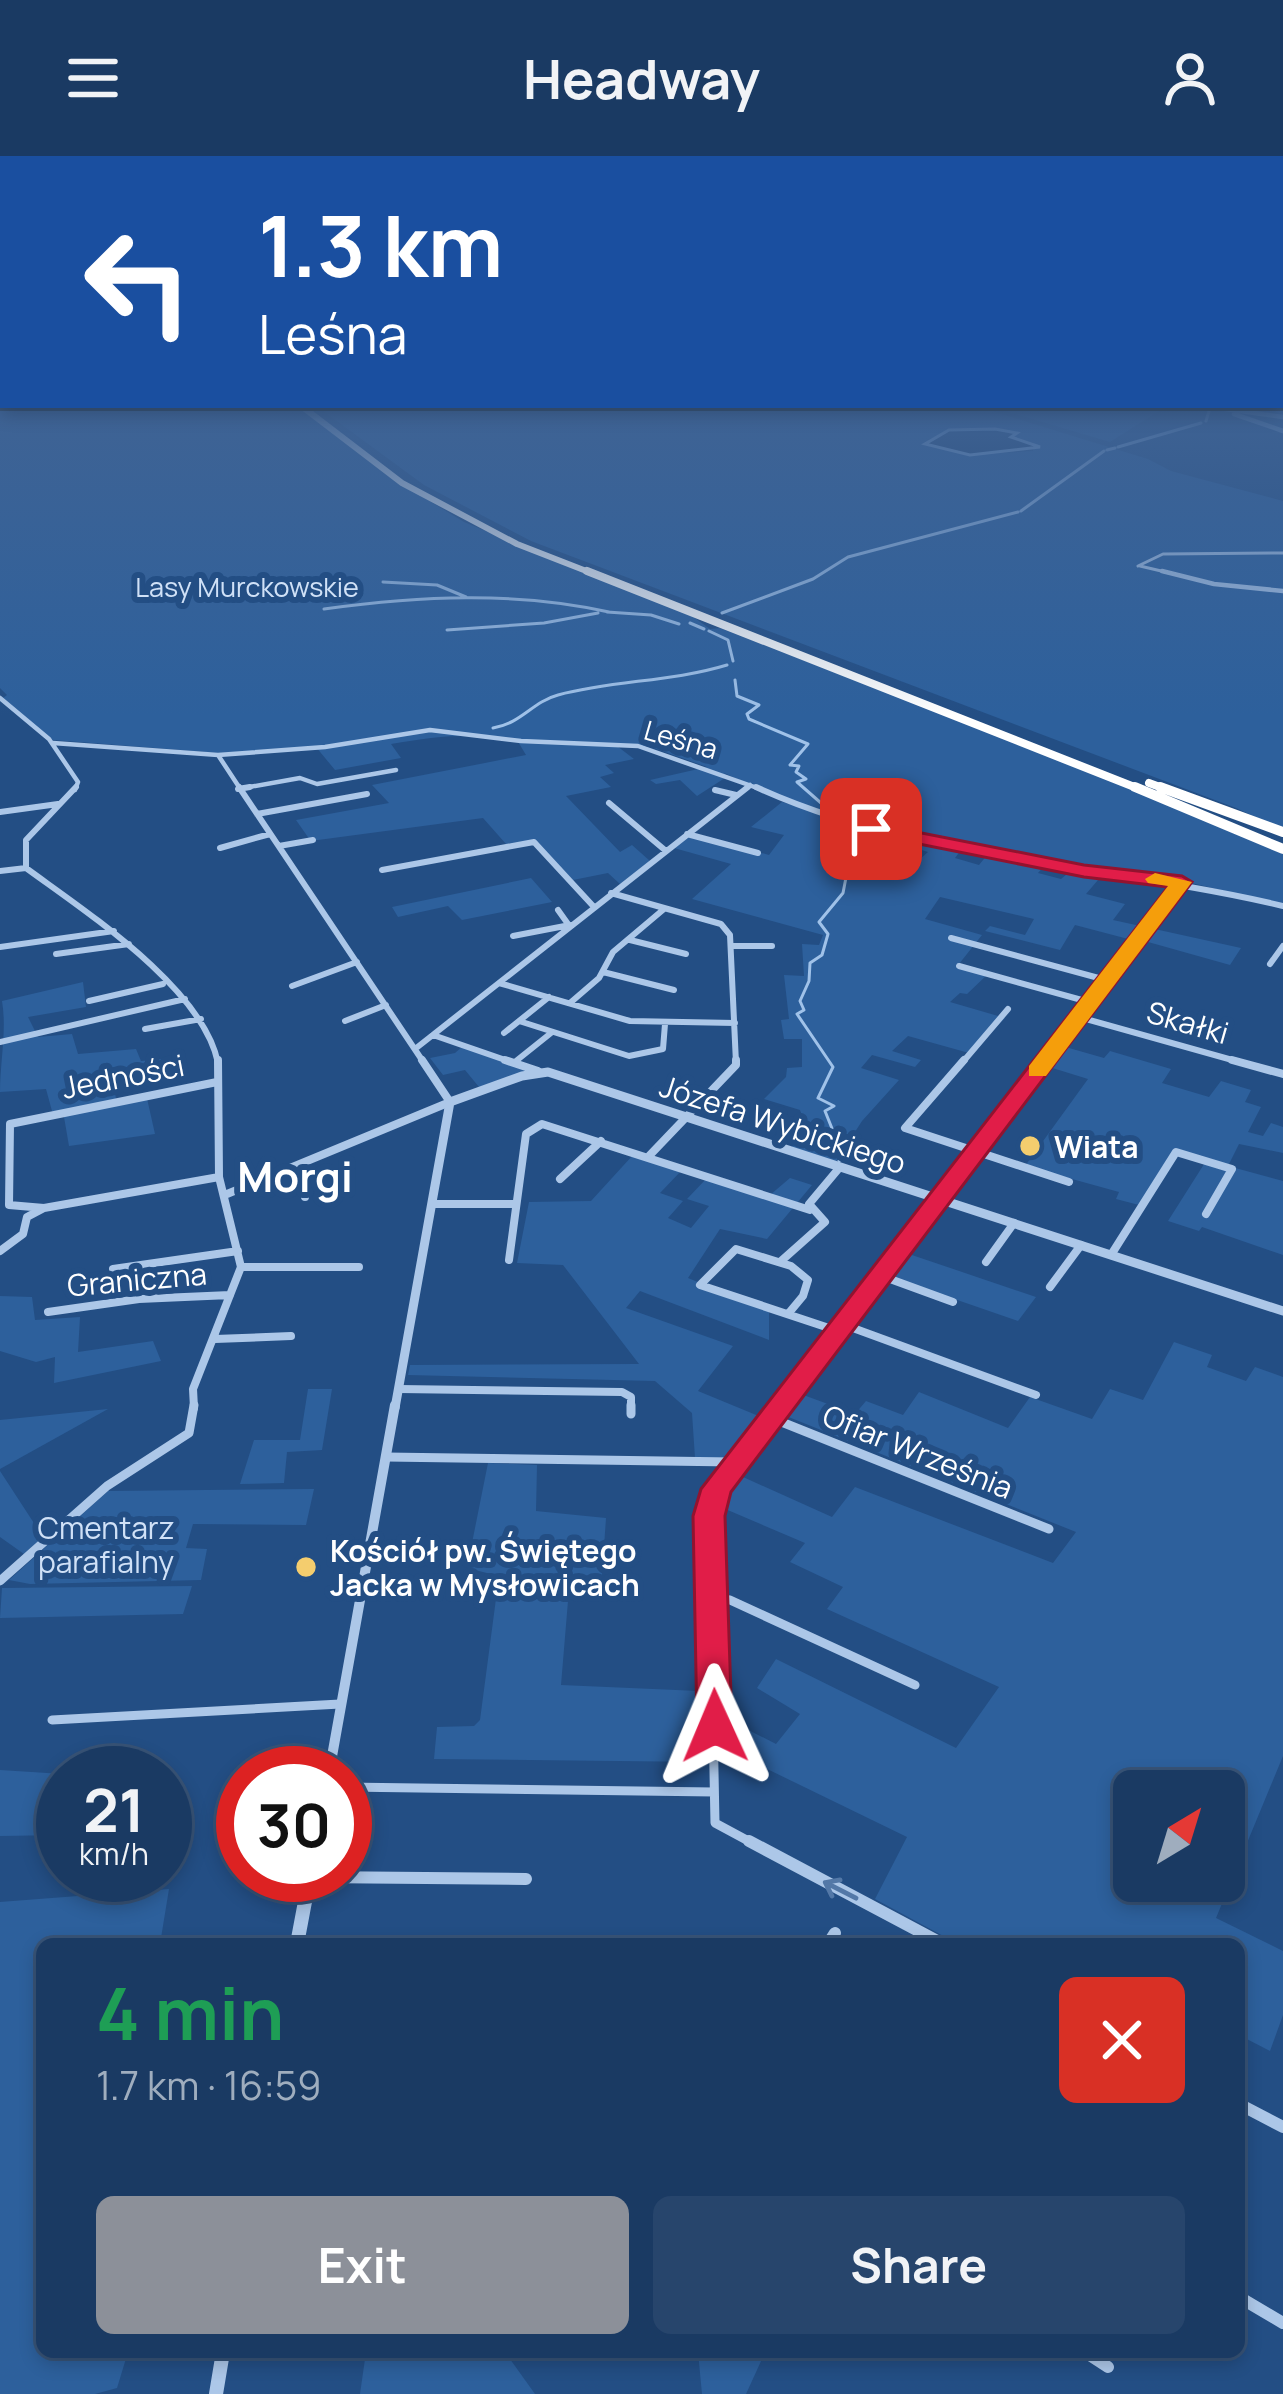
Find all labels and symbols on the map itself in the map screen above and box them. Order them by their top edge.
park label: Lasy Murckowskie [135,568,359,605]
street label: Leśna [640,711,722,767]
pin [820,778,922,880]
street label: Skałki [1142,991,1234,1053]
street label: Jedności [58,1044,188,1108]
street label: Józefa Wybickiego [655,1065,911,1183]
place label: Wiata [1054,1126,1139,1167]
marker: Wiata [1017,1133,1043,1159]
district label: Morgi [237,1147,353,1205]
street label: Graniczna [66,1252,208,1306]
street label: Ofiar Września [817,1394,1019,1508]
park label: Cmentarz parafialny [37,1507,175,1582]
place label: Kościół pw. Świętego Jacka w Mysłowicach [330,1530,640,1605]
marker: Kościół pw. Świętego Jacka w Mysłowicach [293,1554,319,1580]
position arrow [652,1663,778,1789]
speed limit sign: 30 [216,1746,372,1902]
north arrow [1113,1770,1245,1902]
one-way arrow [822,1877,858,1900]

